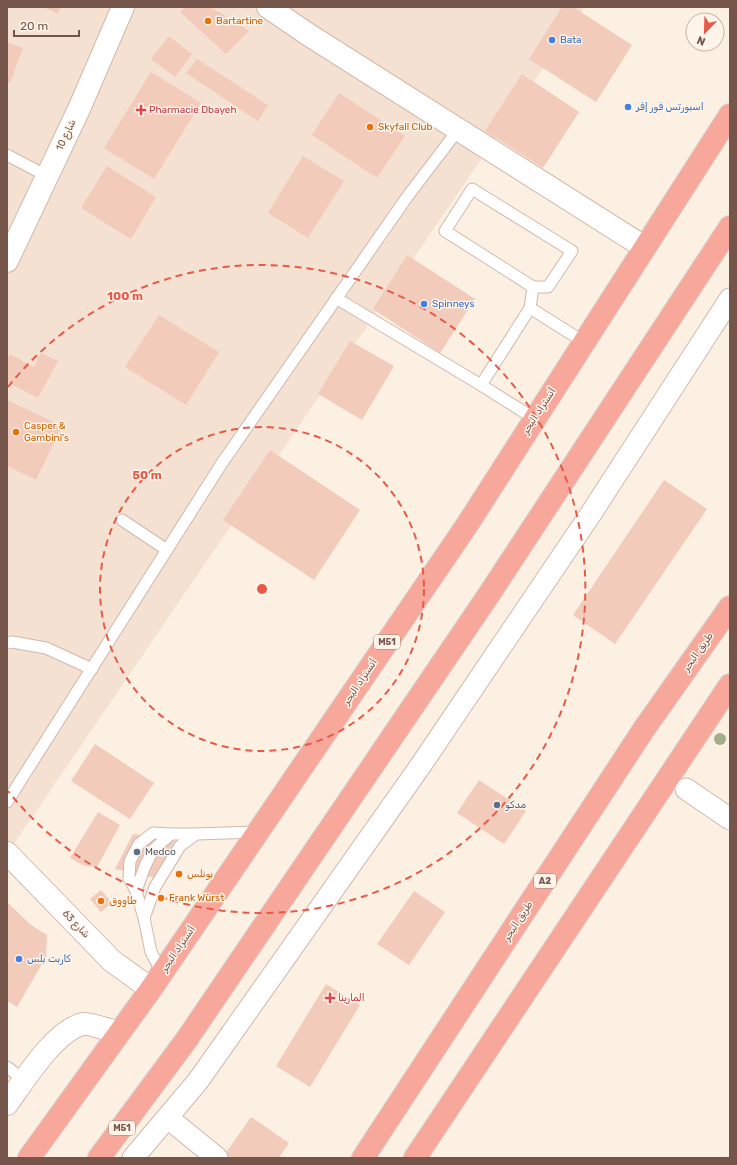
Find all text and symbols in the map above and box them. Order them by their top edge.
scale bar [14,12,79,38]
north arrow [685,12,725,52]
place label: Bartartine [216,15,264,27]
marker: Bartartine [203,16,213,26]
text: 20 m [20,19,48,33]
text: N [695,33,707,48]
place label: Bata [560,34,582,46]
marker: Bata [547,35,557,45]
place label: اسبورتس فور إفر [635,101,704,113]
marker: اسبورتس فور إفر [623,102,633,112]
place label: Pharmacie Dbayeh [149,104,237,116]
marker: Pharmacie Dbayeh [136,105,146,115]
street label: شارع 10 [54,117,79,153]
place label: Skyfall Club [378,121,433,133]
marker: Skyfall Club [365,122,375,132]
text: 100 m [107,289,143,303]
place label: Spinneys [432,298,475,310]
marker: Spinneys [419,299,429,309]
street label: أتستراد البحر [519,386,558,437]
place label: Casper & Gambini's [24,420,69,444]
marker: Casper & Gambini's [11,427,21,437]
text: 50 m [132,468,162,482]
centre of rings [255,582,269,596]
street label: طريق البحر [680,630,716,675]
road number: M51 [374,635,400,649]
street label: أتستراد البحر [340,657,380,708]
place label: مدكو [505,799,527,811]
marker: مدكو [492,800,502,810]
place label: Medco [145,846,176,858]
marker: Medco [132,847,142,857]
place label: بونلس [187,868,213,880]
marker: بونلس [174,869,184,879]
road number: A2 [534,874,556,888]
place label: Frank Würst [169,892,224,904]
marker: Frank Würst [156,893,166,903]
place label: طاووق [109,895,137,907]
marker: طاووق [96,896,106,906]
street label: طريق البحر [500,899,535,944]
street label: شارع 63 [59,907,92,941]
street label: أتستراد البحر [158,924,198,975]
place label: كاربت بلس [27,953,71,965]
marker: كاربت بلس [14,954,24,964]
place label: المارينا [338,992,365,1004]
marker: المارينا [325,993,335,1003]
road number: M51 [109,1121,135,1135]

